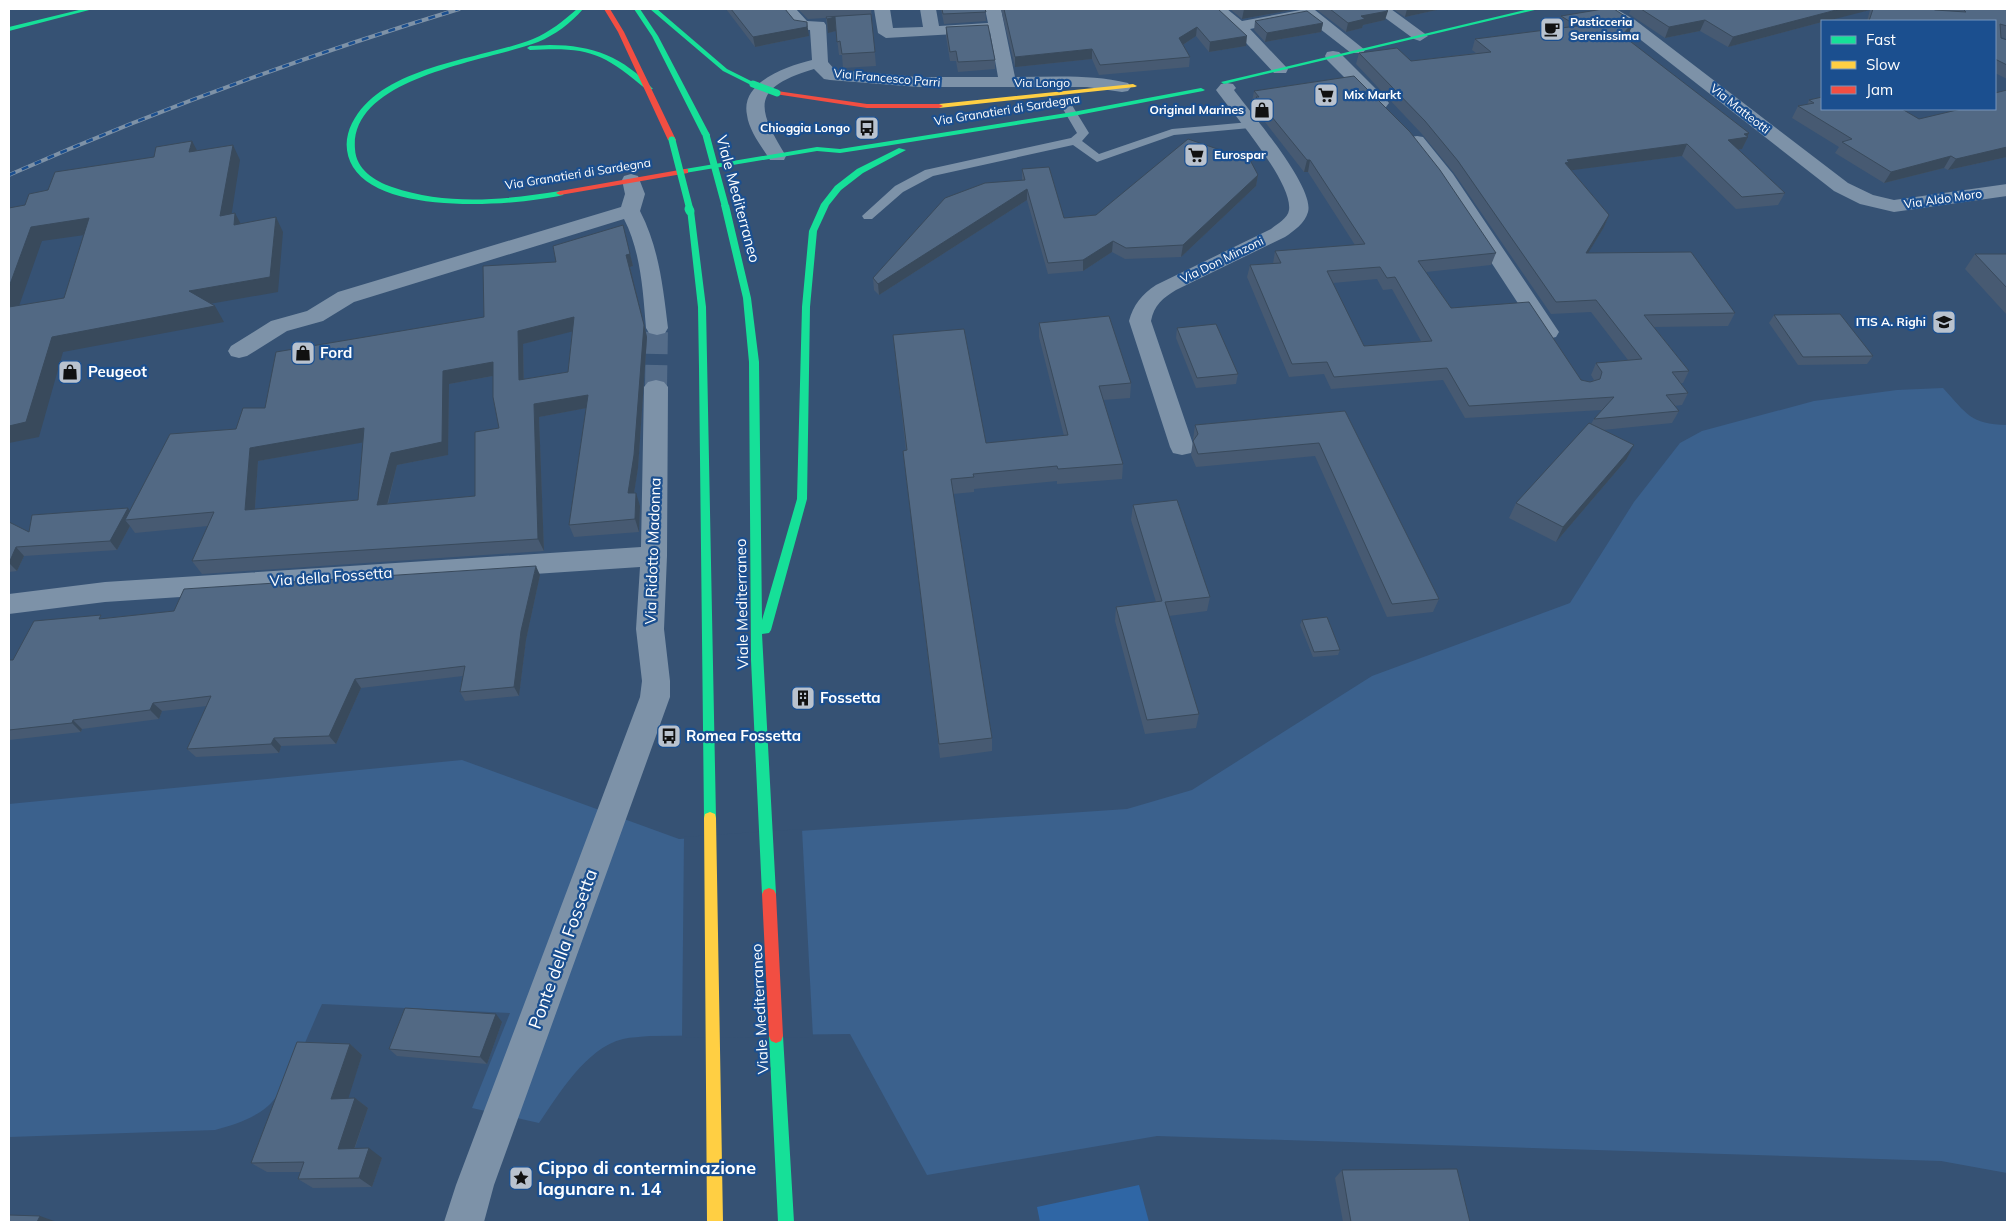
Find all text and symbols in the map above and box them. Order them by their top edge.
place label: Pasticceria Serenissima [1570,14,1639,43]
cafe icon: Pasticceria Serenissima [1539,16,1565,42]
legend [1821,20,1996,110]
text: Fast [1866,30,1896,49]
text: Slow [1866,55,1900,74]
street label: Via Francesco Parri [833,65,941,90]
street label: Via Longo [1014,75,1070,90]
text: Jam [1866,80,1893,99]
street label: Via Matteotti [1707,81,1773,137]
supermarket icon: Mix Markt [1313,82,1339,108]
place label: Mix Markt [1344,87,1401,102]
street label: Via Granatieri di Sardegna [933,91,1081,128]
shop icon: Original Marines [1249,97,1275,123]
place label: Original Marines [1149,102,1244,117]
bus stop icon: Chioggia Longo [854,115,880,141]
place label: Chioggia Longo [760,120,850,135]
street label: Viale Mediterraneo [712,133,765,265]
supermarket icon: Eurospar [1183,142,1209,168]
place label: Eurospar [1214,147,1266,162]
street label: Via Granatieri di Sardegna [504,155,652,192]
street label: Via Aldo Moro [1903,186,1983,211]
street label: Via Don Minzoni [1178,233,1266,286]
school or university icon: ITIS A. Righi [1931,309,1957,335]
place label: ITIS A. Righi [1856,314,1926,329]
shop icon: Ford [290,340,316,366]
place label: Ford [320,343,352,362]
shop icon: Peugeot [57,359,83,385]
place label: Peugeot [88,362,147,381]
street label: Via Ridotto Madonna [640,477,665,625]
street label: Viale Mediterraneo [731,538,752,670]
street label: Via della Fossetta [269,563,393,590]
building icon: Fossetta [790,685,816,711]
place label: Fossetta [820,688,881,707]
bus stop icon: Romea Fossetta [656,723,682,749]
place label: Romea Fossetta [686,726,801,745]
street label: Ponte della Fossetta [523,866,602,1032]
street label: Viale Mediterraneo [747,943,772,1075]
place label: Cippo di conterminazione lagunare n. 14 [538,1156,756,1200]
place icon: Cippo di conterminazione lagunare n. 14 [508,1165,534,1191]

